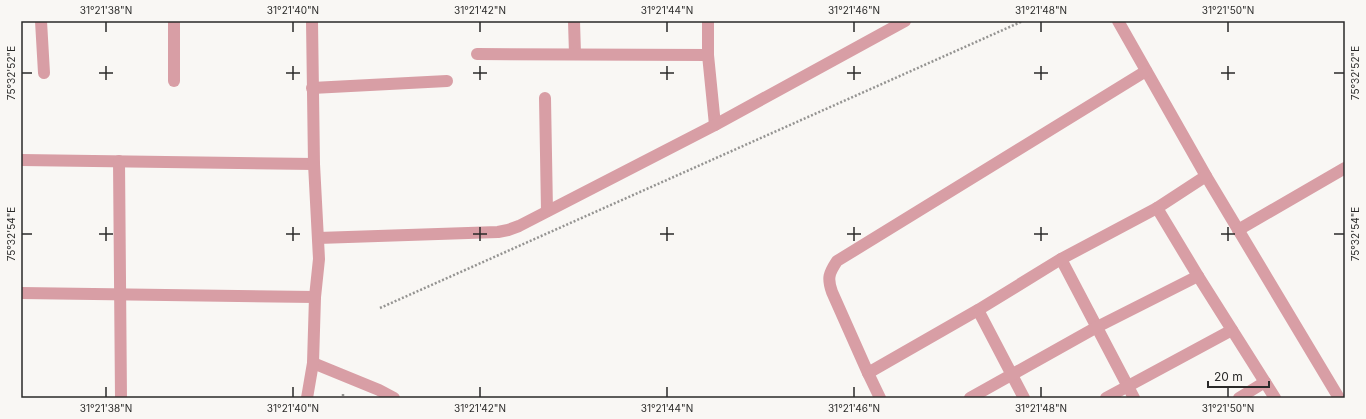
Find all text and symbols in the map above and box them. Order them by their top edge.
text: 31°21'38"N [80,4,132,16]
text: 31°21'40"N [267,4,319,16]
text: 31°21'42"N [454,4,506,16]
text: 31°21'44"N [641,4,693,16]
text: 31°21'46"N [828,4,880,16]
text: 31°21'48"N [1015,4,1067,16]
text: 31°21'50"N [1202,4,1254,16]
text: 75°32'52"E [5,46,17,100]
text: 75°32'52"E [1349,46,1361,100]
text: 75°32'54"E [5,207,17,261]
text: 75°32'54"E [1349,207,1361,261]
scale bar [1208,363,1269,389]
text: 20 m [1214,369,1243,384]
text: 31°21'38"N [80,402,132,414]
text: 31°21'40"N [267,402,319,414]
text: 31°21'42"N [454,402,506,414]
text: 31°21'44"N [641,402,693,414]
text: 31°21'46"N [828,402,880,414]
text: 31°21'48"N [1015,402,1067,414]
text: 31°21'50"N [1202,402,1254,414]

